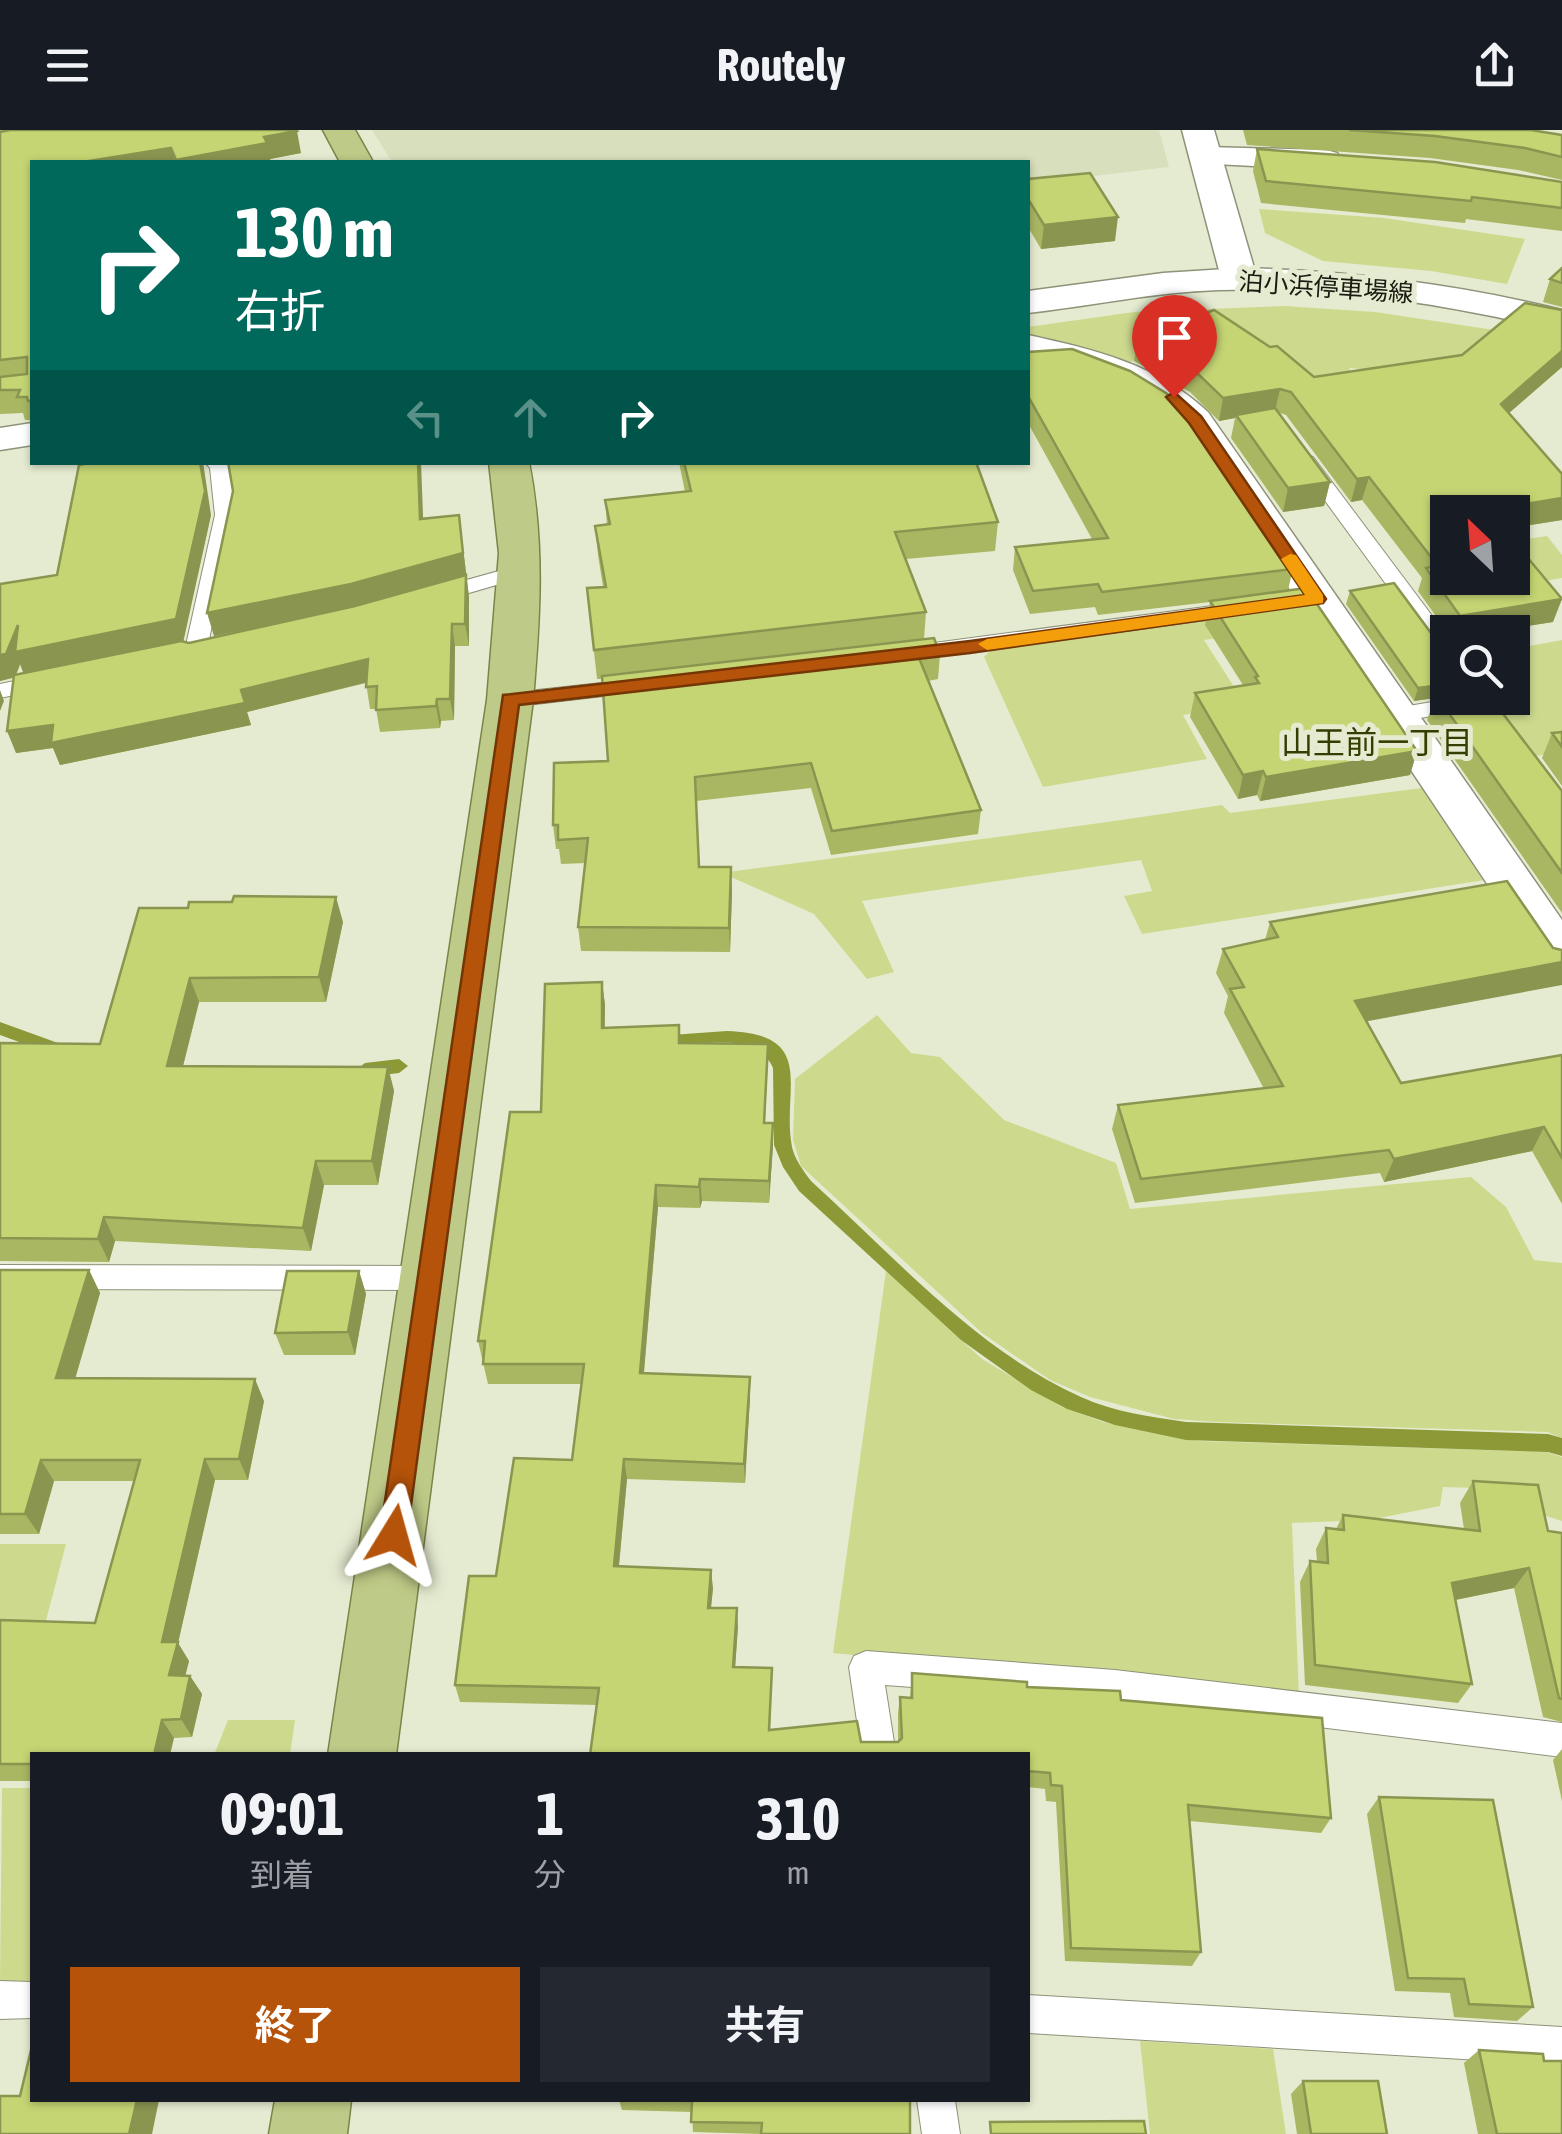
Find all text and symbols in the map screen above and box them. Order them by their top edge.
icon: menu [40,38,95,93]
icon: share [1467,38,1522,93]
text: Routely [717,39,845,91]
text: 130 m [235,192,394,272]
icon: right [70,200,200,330]
street label: 泊小浜停車場線 [1238,267,1414,307]
text: 右折 [235,285,325,337]
pin [1132,295,1217,398]
icon: arrive [1147,310,1202,365]
icon: left [398,390,453,445]
icon: ahead [503,390,558,445]
icon: right [608,390,663,445]
north arrow [1430,495,1530,595]
map controls [1430,495,1530,715]
button: search [1430,615,1530,715]
district label: 山王前一丁目 [1281,724,1473,761]
position arrow [342,1483,446,1587]
text: 09:01 [220,1779,344,1848]
text: 1 [536,1779,564,1848]
text: 310 [756,1784,840,1853]
text: m [787,1854,810,1891]
text: 到着 [250,1856,314,1893]
text: 分 [534,1856,566,1893]
button: 終了 [70,1967,520,2082]
button: 共有 [540,1967,990,2082]

